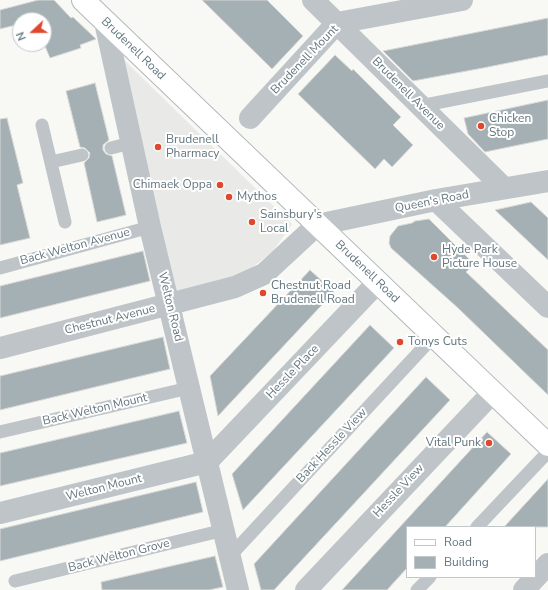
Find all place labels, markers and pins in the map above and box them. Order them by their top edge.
place label: Chicken Stop [489,112,531,140]
marker: Chicken Stop [476,121,486,131]
place label: Brudenell Pharmacy [166,133,219,161]
marker: Brudenell Pharmacy [153,142,163,152]
place label: Chimaek Oppa [133,178,212,192]
marker: Chimaek Oppa [215,180,225,190]
place label: Mythos [237,190,277,204]
marker: Mythos [224,192,234,202]
place label: Sainsbury's Local [260,208,322,236]
marker: Sainsbury's Local [247,217,257,227]
place label: Hyde Park Picture House [442,243,517,271]
marker: Hyde Park Picture House [429,252,439,262]
place label: Chestnut Road Brudenell Road [271,279,355,307]
marker: Chestnut Road Brudenell Road [258,288,268,298]
place label: Tonys Cuts [408,335,467,349]
marker: Tonys Cuts [395,337,405,347]
place label: Vital Punk [426,436,481,450]
marker: Vital Punk [484,438,494,448]

